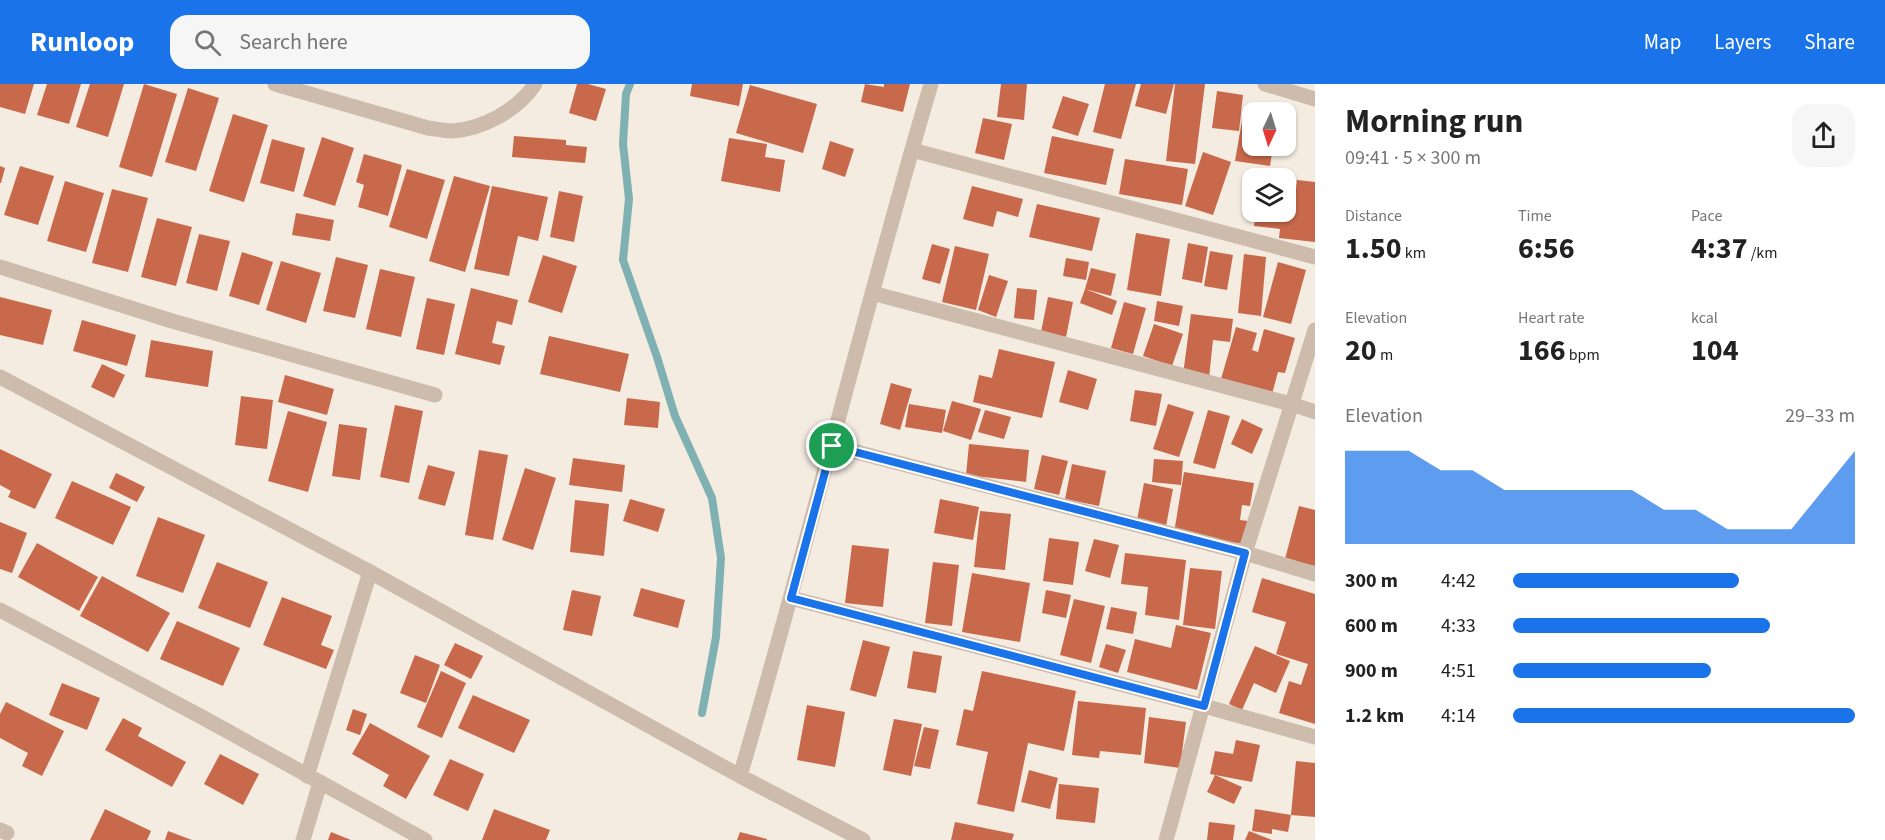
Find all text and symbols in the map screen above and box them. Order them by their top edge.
search box [170,15,590,69]
text: Runloop [30,22,134,62]
icon: search [191,26,224,59]
text: Search here [239,26,348,58]
text: Map [1644,27,1681,57]
text: Layers [1714,27,1771,57]
text: Share [1804,27,1855,57]
text: Morning run [1345,98,1523,145]
north arrow [1242,102,1296,156]
map controls [1242,102,1296,222]
button: share [1792,104,1855,167]
text: 09:41 · 5 × 300 m [1345,144,1481,172]
button: layers [1242,168,1296,222]
text: Distance [1345,205,1402,227]
text: Time [1518,205,1552,227]
text: Pace [1691,205,1722,227]
text: 1.50 [1345,227,1402,270]
text: 6:56 [1518,227,1575,270]
text: 4:37 [1691,227,1748,270]
text: km [1402,242,1426,264]
text: /km [1748,242,1778,264]
text: Elevation [1345,307,1407,329]
text: Heart rate [1518,307,1585,329]
text: kcal [1691,307,1718,329]
text: 20 [1345,329,1377,372]
text: 166 [1518,329,1566,372]
text: 104 [1691,329,1739,372]
text: m [1377,344,1393,366]
text: bpm [1566,344,1600,366]
text: Elevation [1345,402,1423,430]
text: 29–33 m [1785,402,1855,430]
pin [806,420,857,471]
icon: arrive [815,429,848,462]
text: 300 m [1345,567,1398,595]
text: 4:42 [1441,567,1476,595]
text: 600 m [1345,612,1398,640]
text: 4:33 [1441,612,1476,640]
text: 900 m [1345,657,1398,685]
text: 4:51 [1441,657,1476,685]
text: 1.2 km [1345,702,1404,730]
text: 4:14 [1441,702,1476,730]

